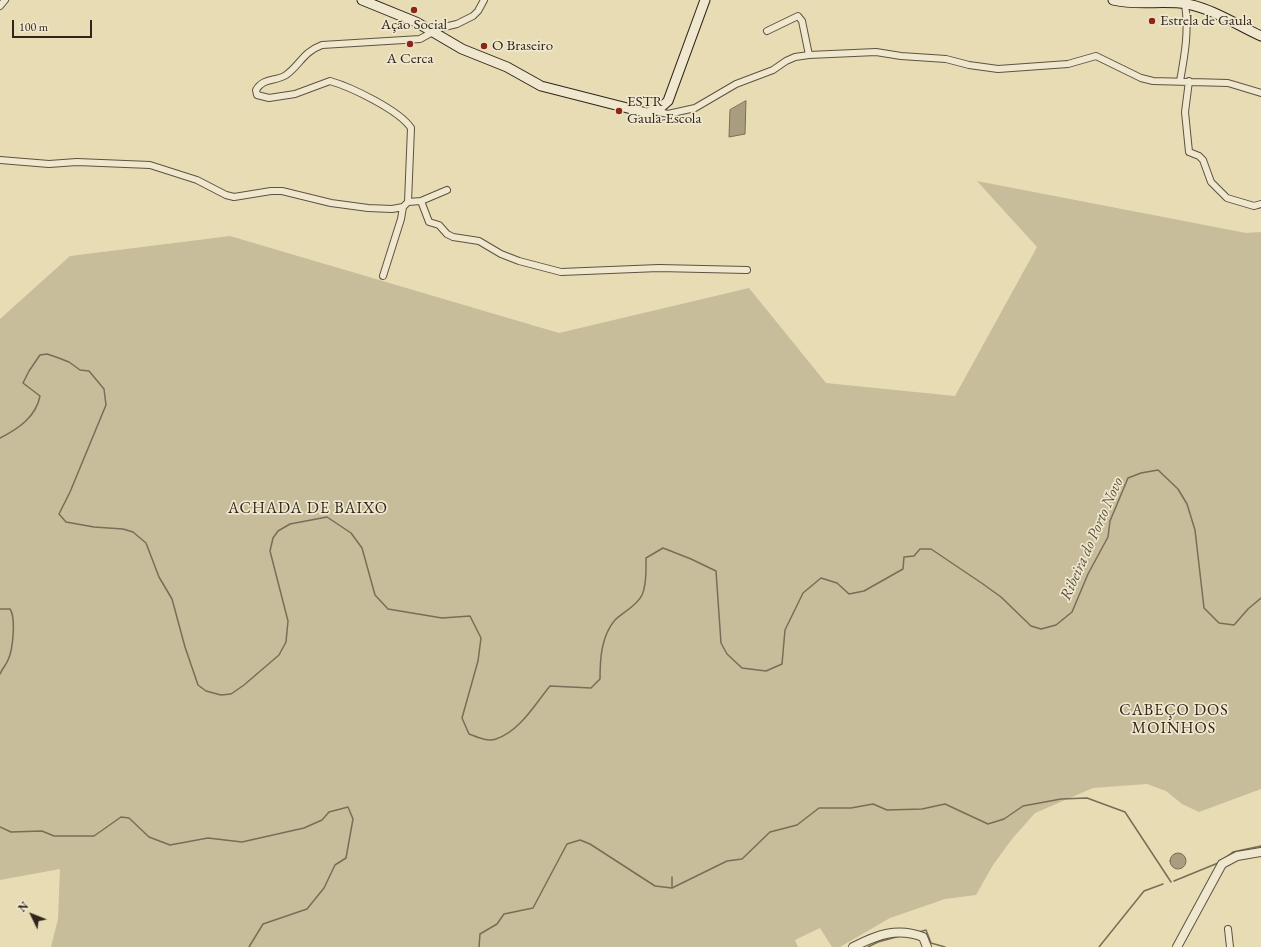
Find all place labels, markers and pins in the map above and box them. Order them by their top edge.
marker: Ação Social [409,5,419,15]
place label: Estrela de Gaula [1160,12,1252,30]
place label: Ação Social [381,16,447,34]
marker: Estrela de Gaula [1147,16,1157,26]
place label: O Braseiro [492,37,553,55]
marker: A Cerca [405,39,415,49]
marker: O Braseiro [479,41,489,51]
place label: A Cerca [387,50,433,68]
place label: ESTR Gaula-Escola [627,93,701,128]
marker: ESTR Gaula-Escola [614,106,624,116]

